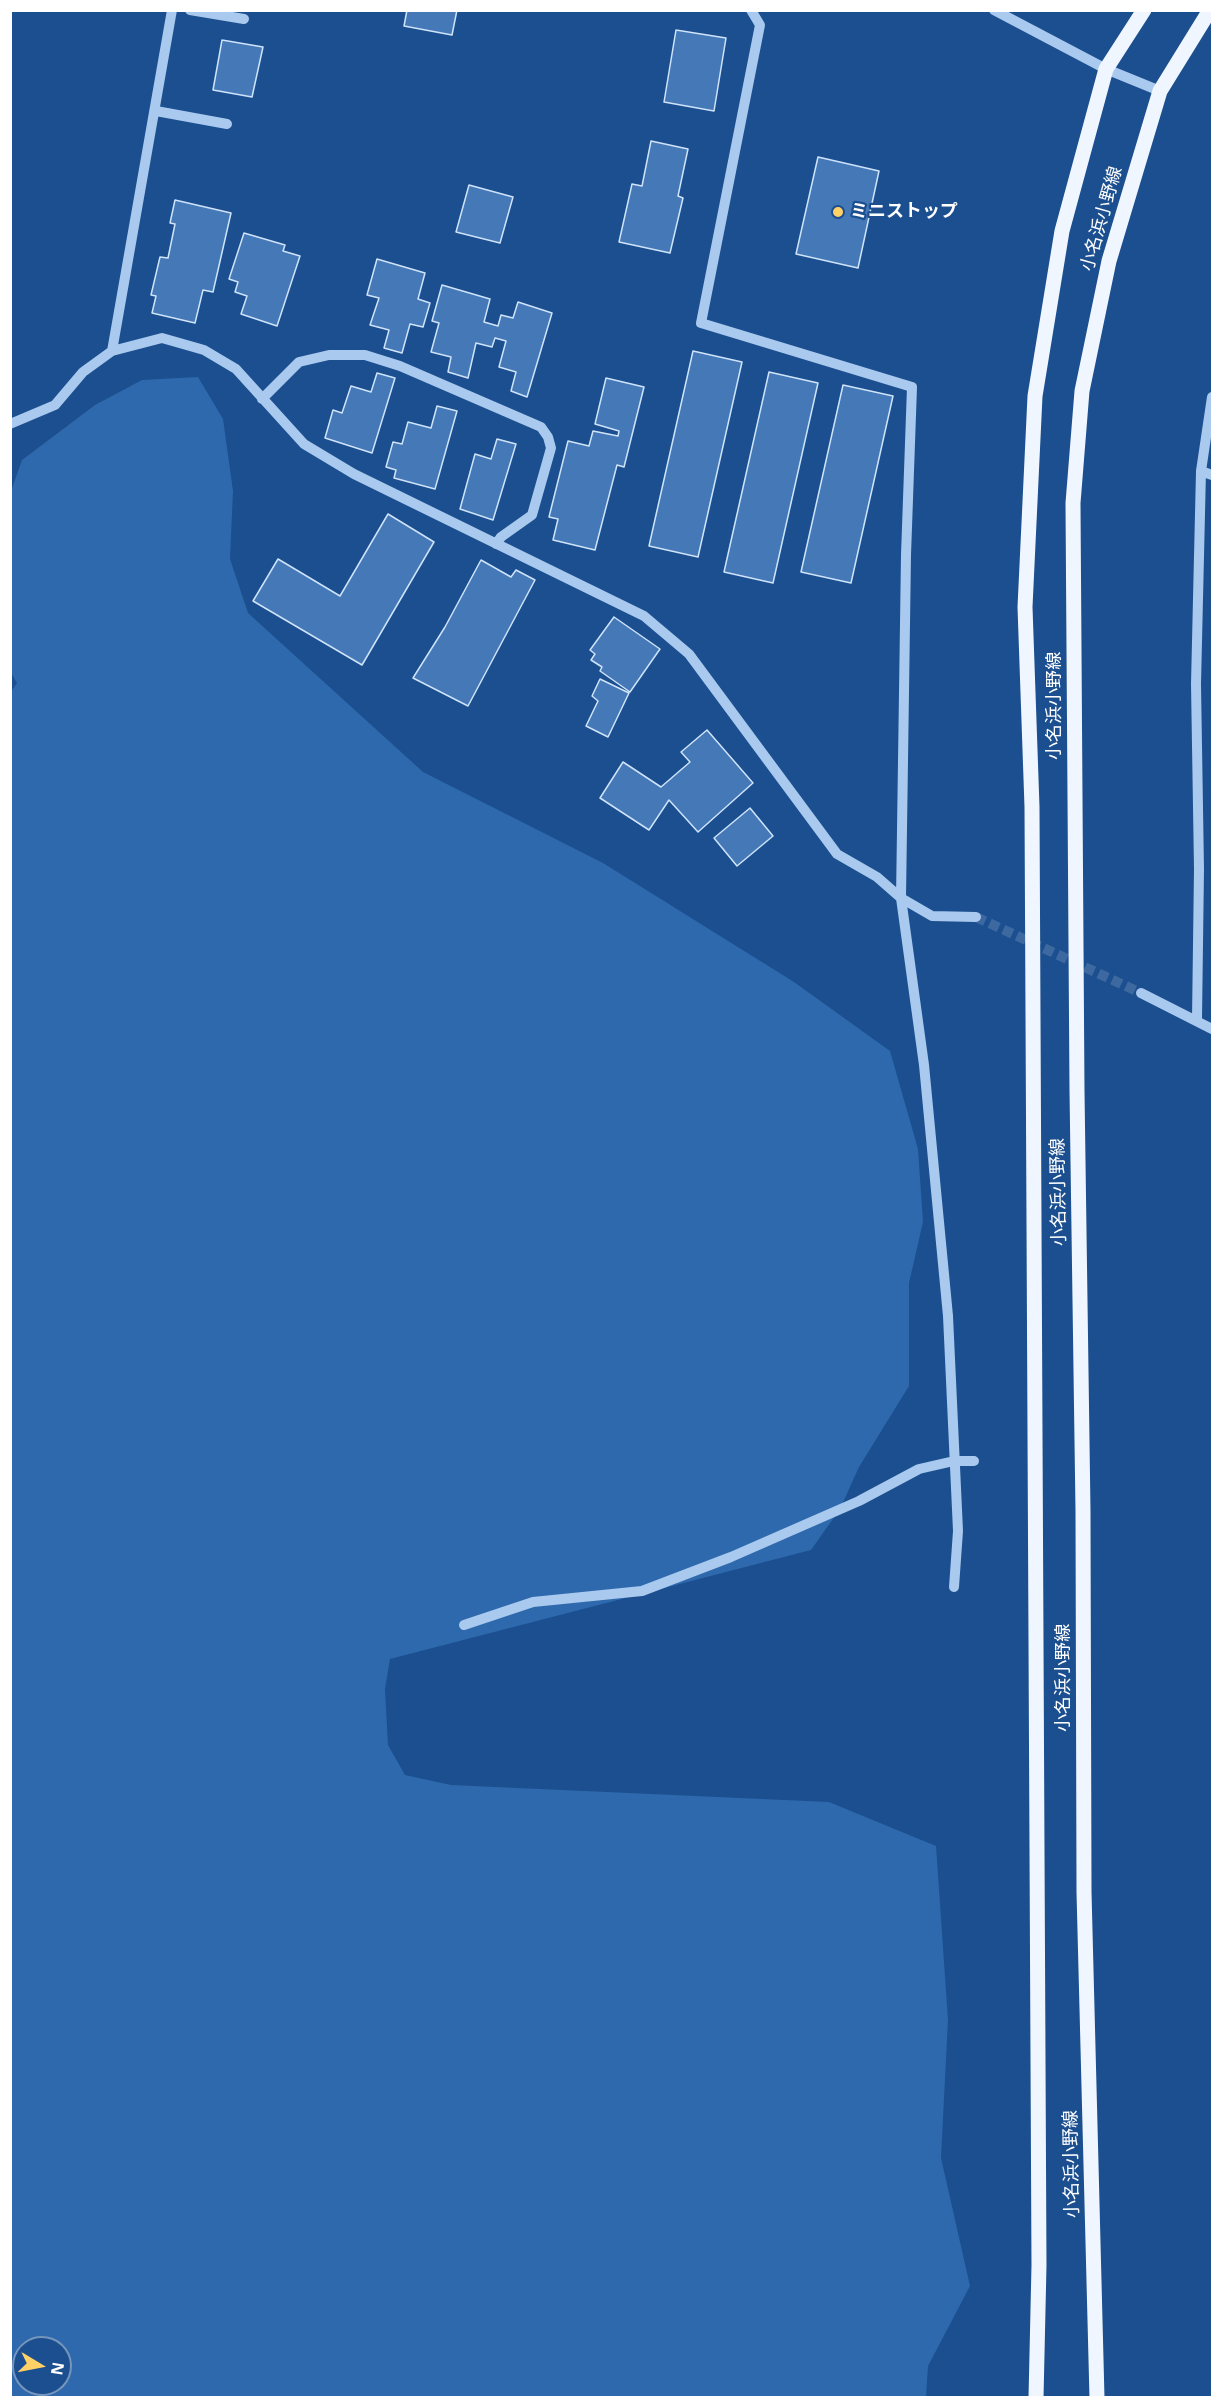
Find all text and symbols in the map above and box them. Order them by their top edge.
street label: 小名浜小野線 [1077,164,1127,274]
place label: ミニストップ [850,201,958,223]
marker: ミニストップ [831,205,845,219]
street label: 小名浜小野線 [1044,652,1066,760]
street label: 小名浜小野線 [1047,1138,1071,1246]
street label: 小名浜小野線 [1053,1624,1075,1732]
street label: 小名浜小野線 [1060,2110,1084,2218]
north arrow [12,2336,72,2396]
text: N [46,2360,70,2377]

